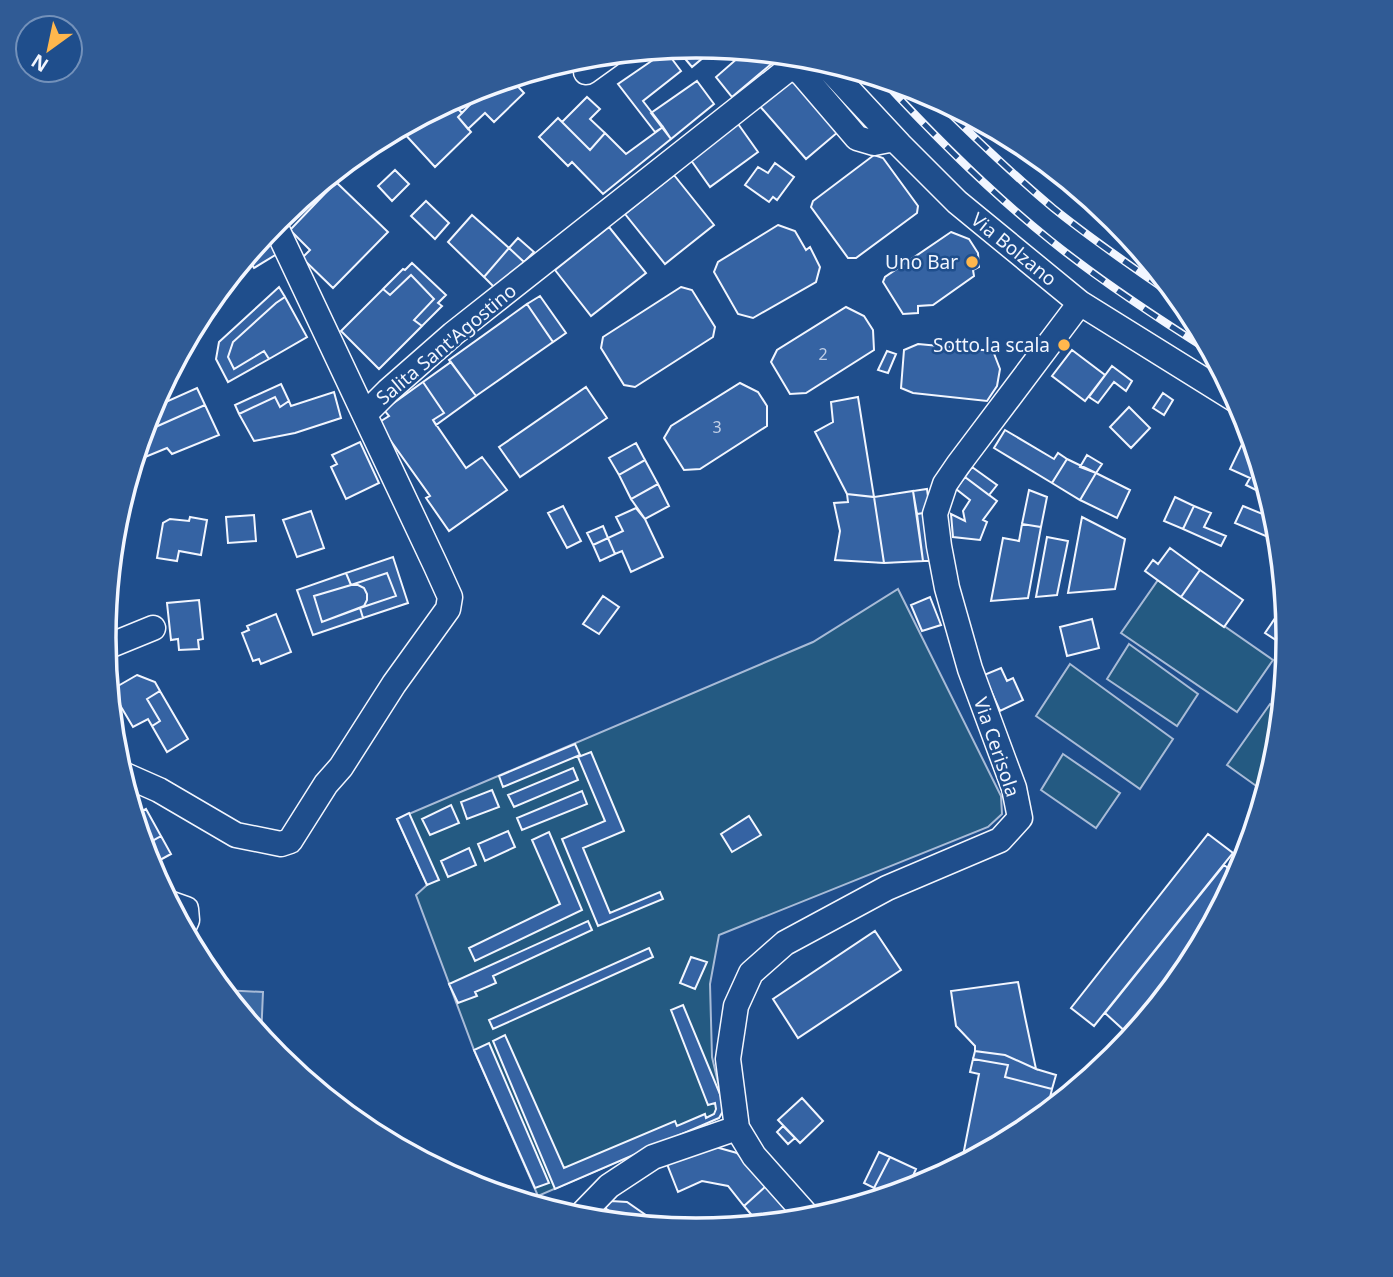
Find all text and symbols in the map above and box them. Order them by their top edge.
north arrow [14,14,84,84]
text: N [26,48,53,78]
street label: Via Bolzano [966,206,1062,292]
place label: Uno Bar [885,249,958,275]
marker: Uno Bar [964,254,980,270]
street label: Salita Sant'Agostino [370,278,522,410]
place label: Sotto la scala [933,332,1050,358]
marker: Sotto la scala [1056,337,1072,353]
house number: 2 [818,343,828,365]
house number: 3 [712,416,722,438]
street label: Via Cerisola [968,694,1026,800]

